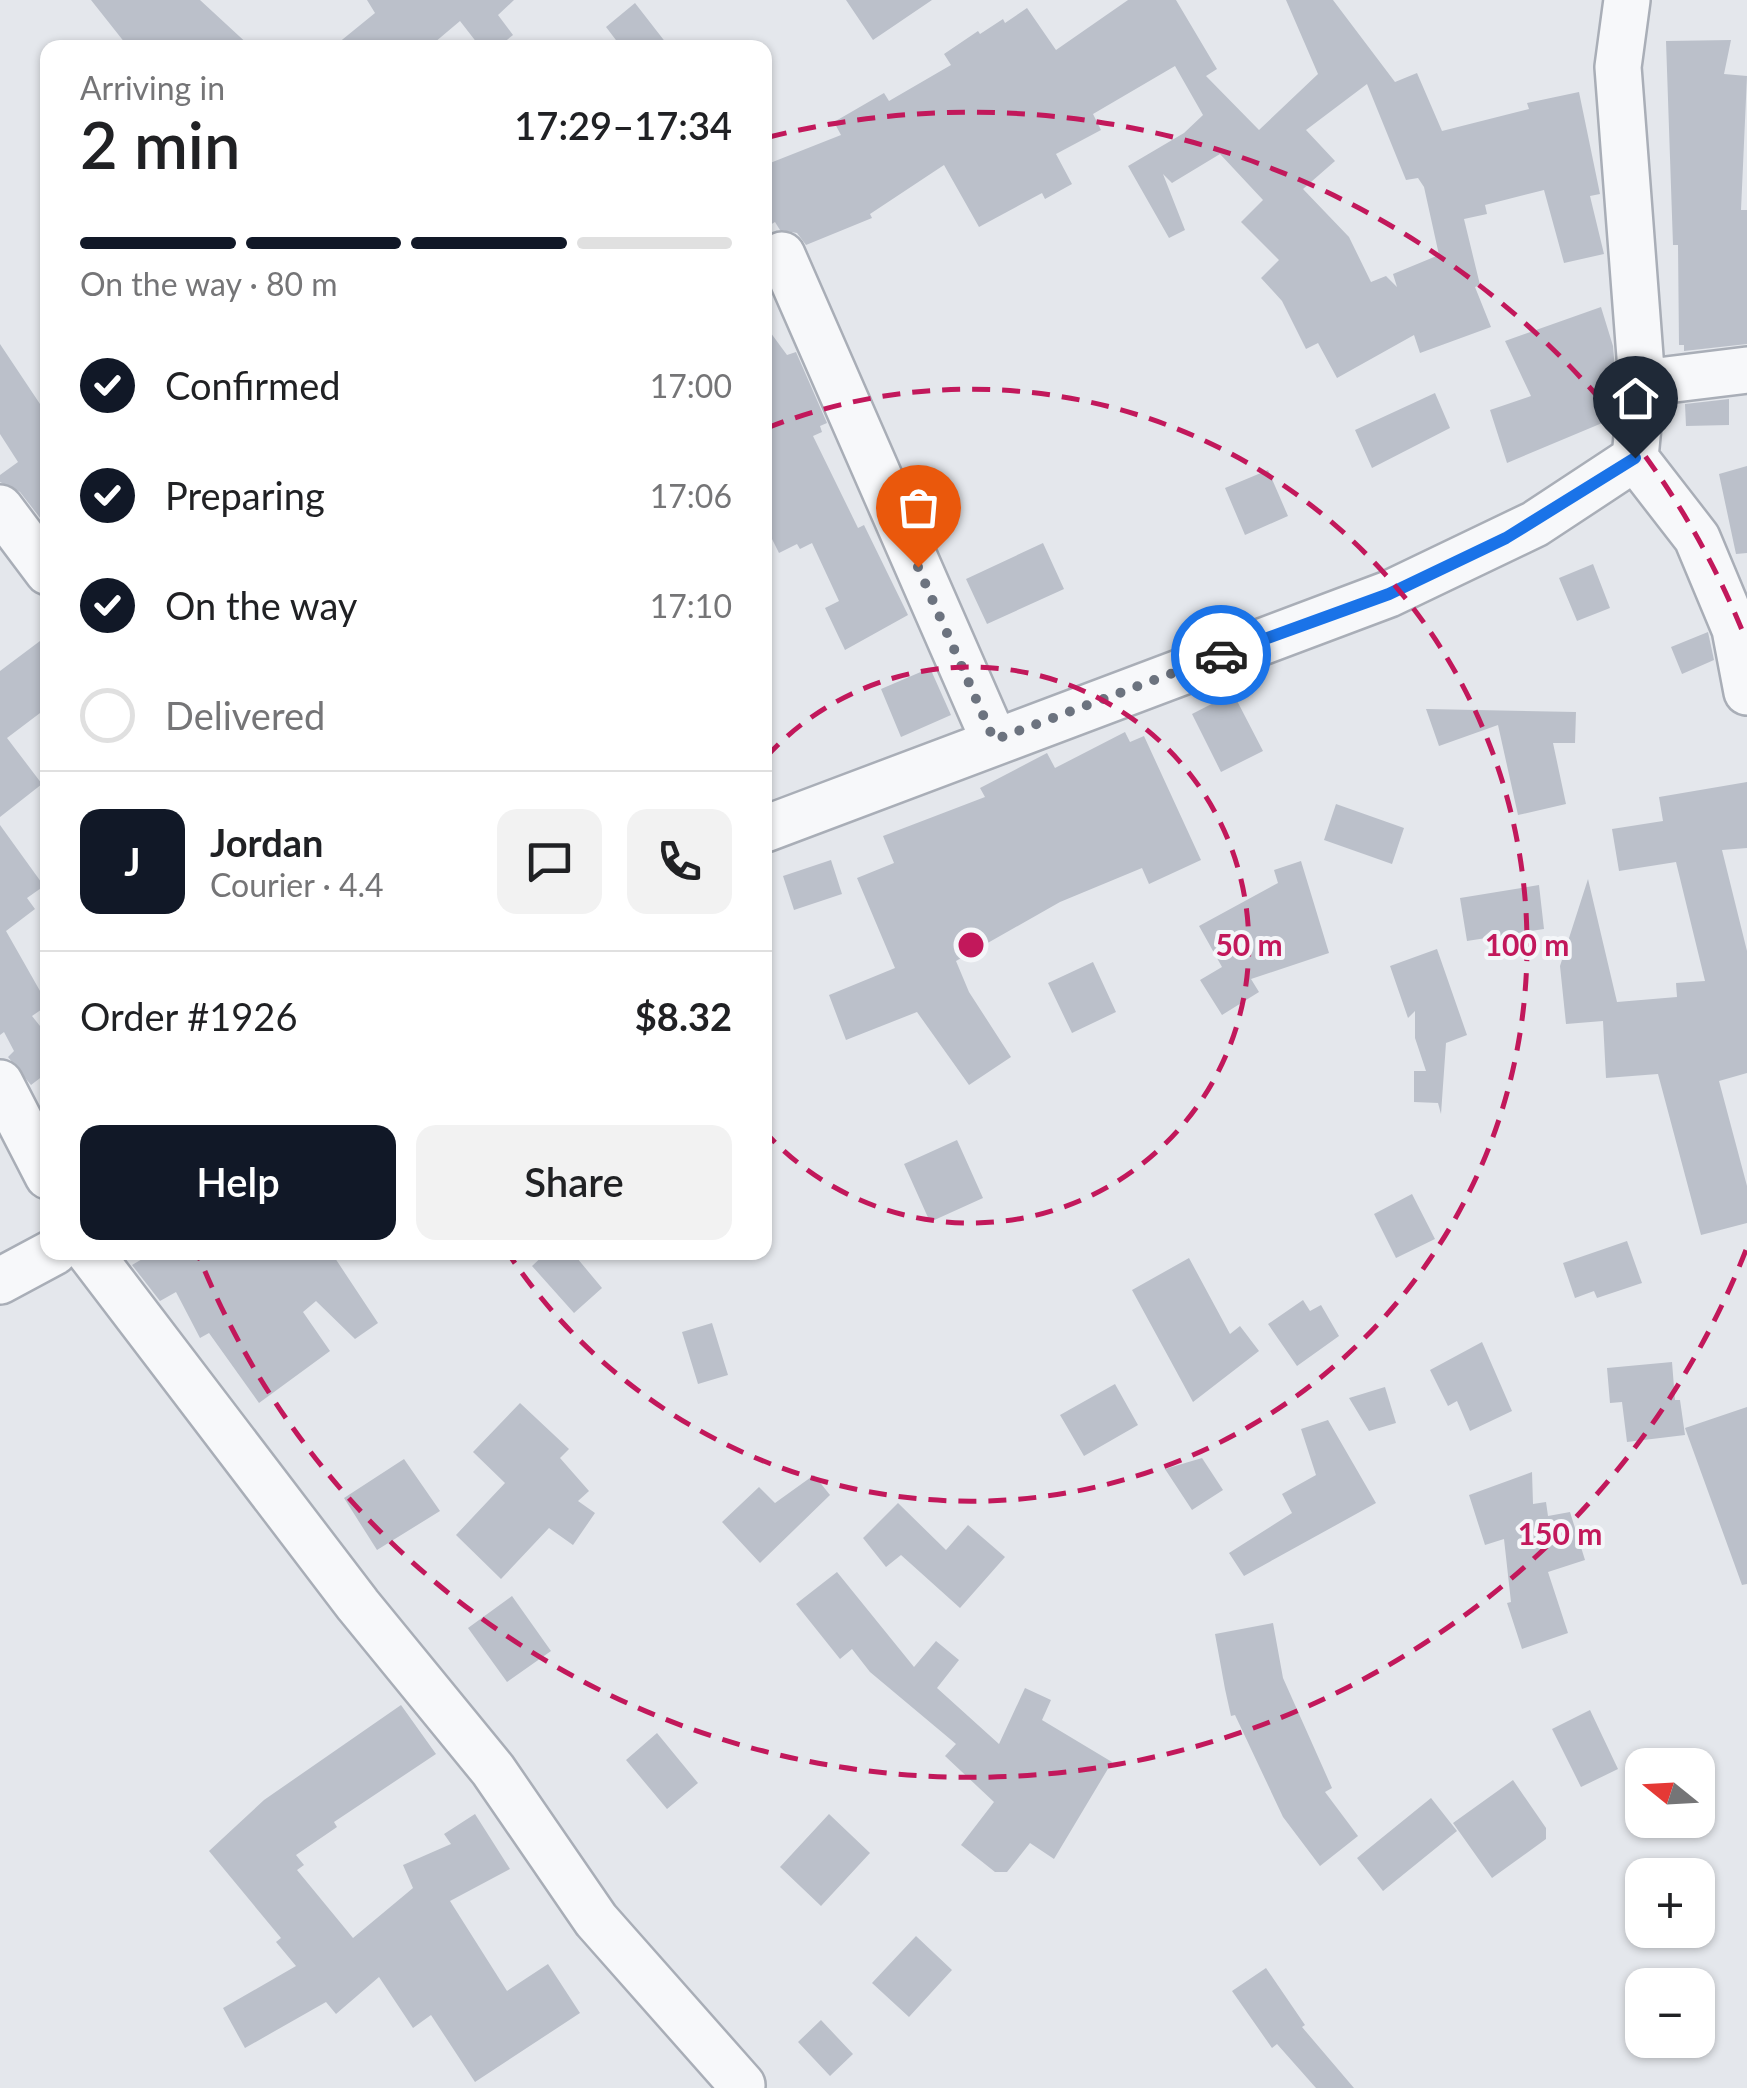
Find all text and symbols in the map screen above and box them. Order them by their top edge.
text: Arriving in [80,68,225,107]
text: 17:29–17:34 [514,102,732,148]
text: 2 min [80,105,240,183]
text: On the way · 80 m [80,264,338,303]
pin [1593,356,1678,459]
icon: check [80,358,135,413]
text: Confirmed [165,362,341,408]
text: 17:00 [650,366,732,405]
icon: home [1608,371,1663,426]
pin [876,465,961,568]
icon: check [80,468,135,523]
text: Preparing [165,472,325,518]
text: 17:06 [650,476,732,515]
icon: bag [891,480,946,535]
icon: check [80,578,135,633]
text: On the way [165,582,357,628]
text: 17:10 [650,586,732,625]
courier [1171,605,1271,705]
icon: car [1194,628,1249,683]
text: Delivered [165,692,325,738]
button: chat [497,809,602,914]
button: phone [627,809,732,914]
text: Jordan [210,819,323,865]
text: J [124,838,141,884]
text: Courier · 4.4 [210,865,384,904]
text: 50 m [1215,926,1283,962]
text: 100 m [1485,926,1569,962]
centre of rings [953,927,989,963]
text: Order #1926 [80,993,297,1039]
text: $8.32 [635,993,732,1039]
button: Help [80,1125,396,1240]
button: Share [416,1125,732,1240]
text: 150 m [1518,1515,1602,1551]
north arrow [1625,1748,1715,1838]
map controls [1625,1748,1715,2058]
button: + [1625,1858,1715,1948]
button: − [1625,1968,1715,2058]

